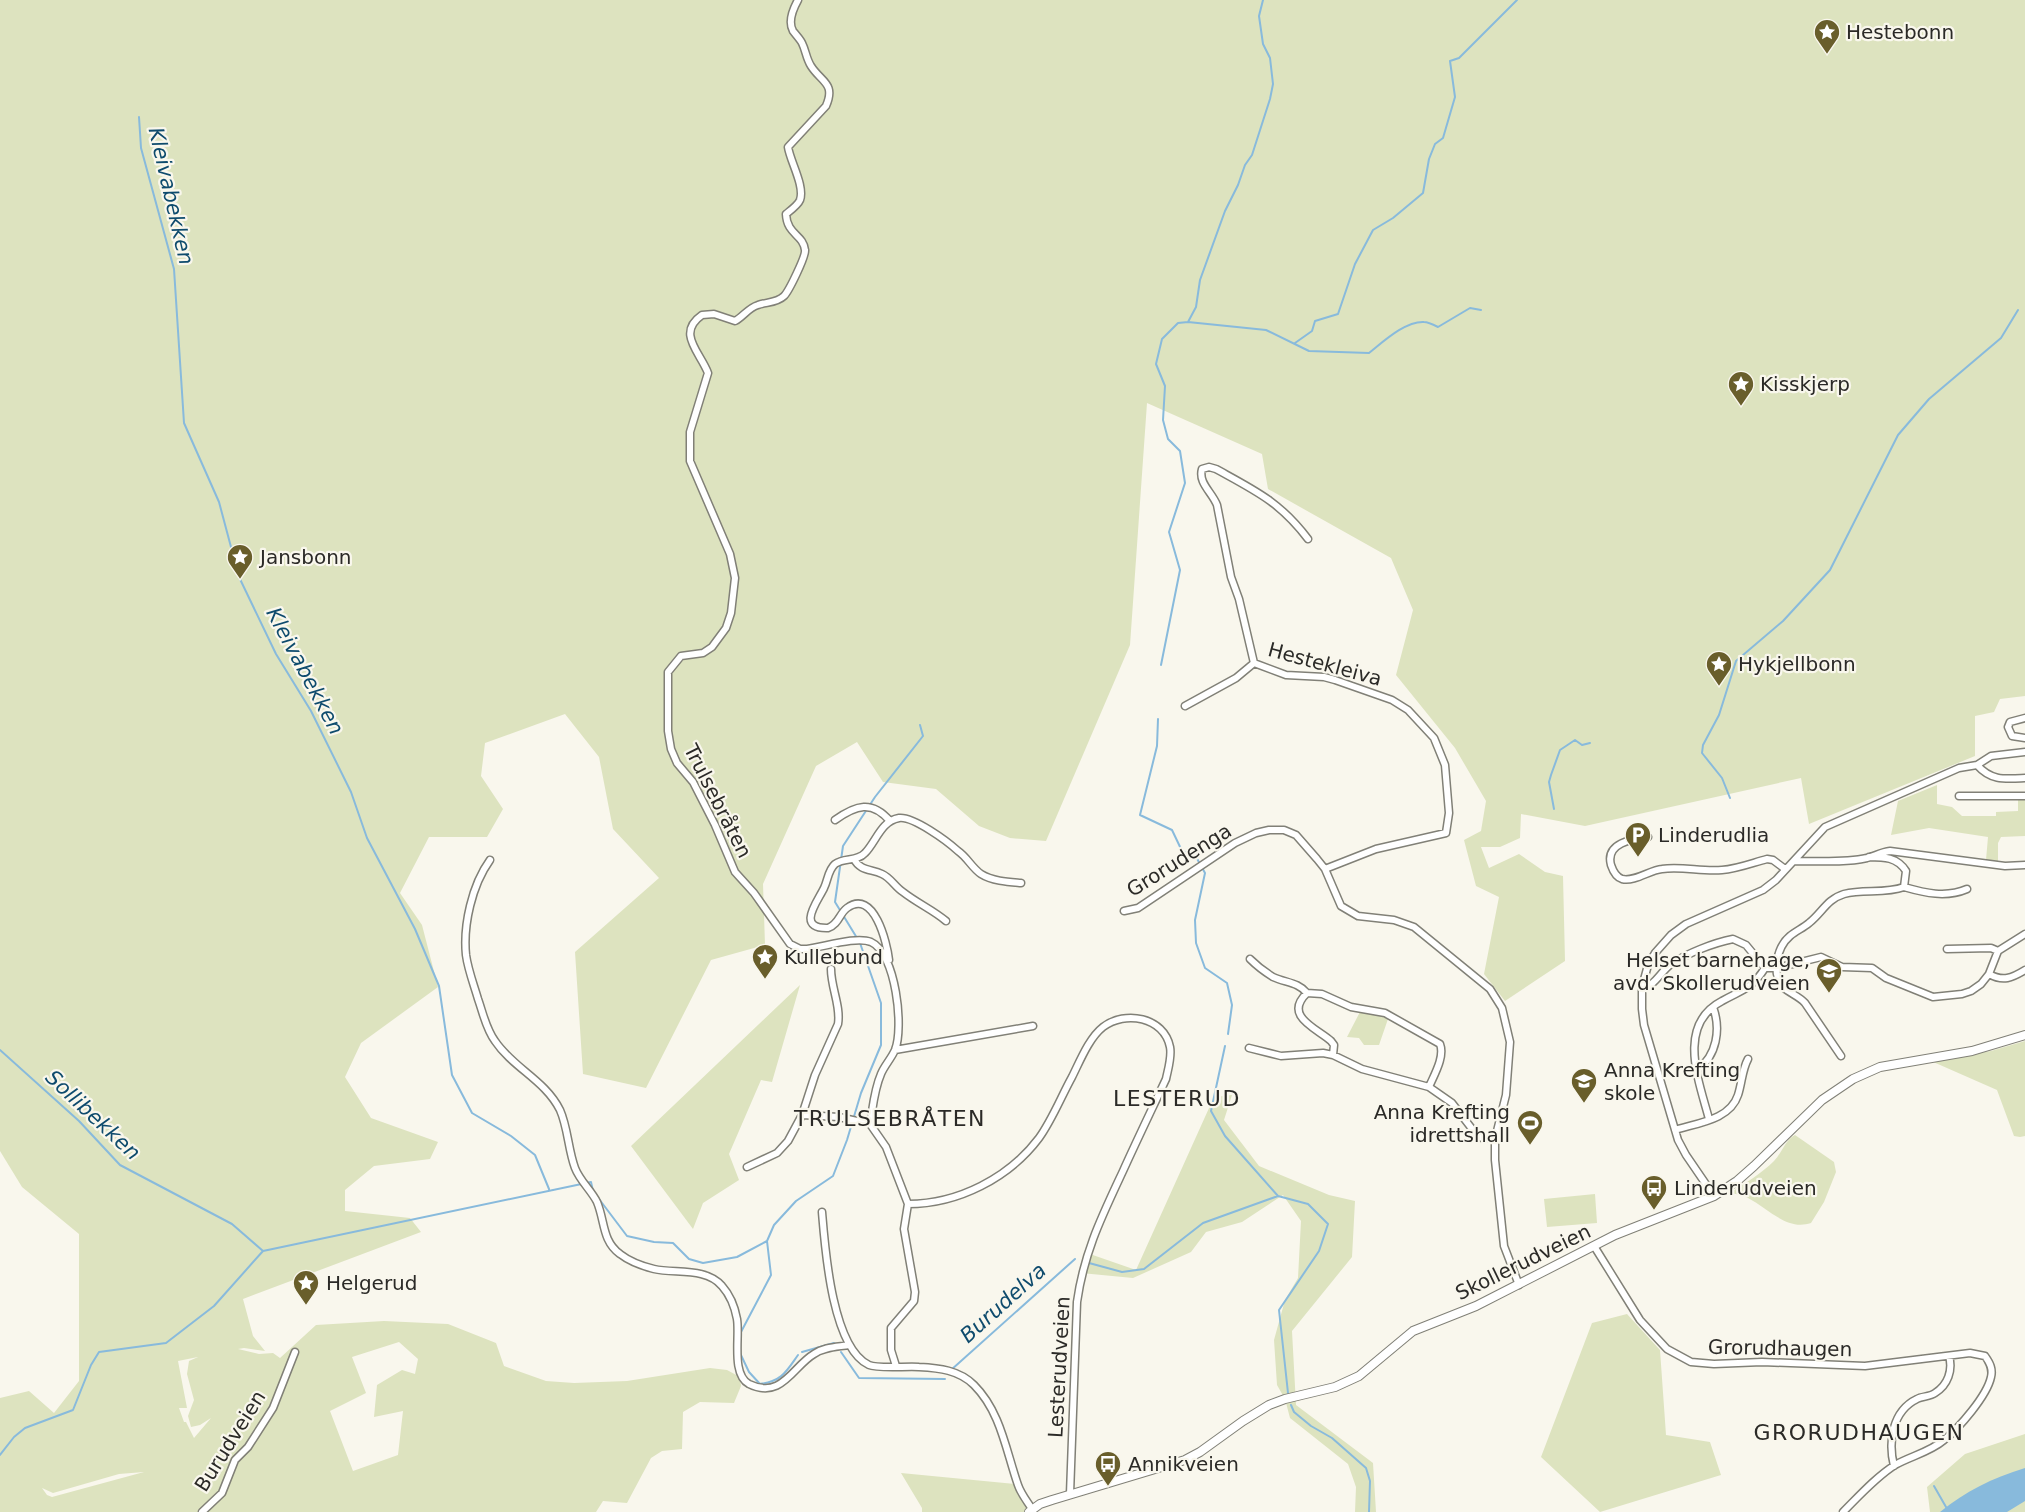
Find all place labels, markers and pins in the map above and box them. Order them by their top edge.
place icon: Hestebonn [1812,17,1842,55]
place label: Hestebonn [1846,20,1954,44]
place icon: Kisskjerp [1726,369,1756,407]
place label: Kisskjerp [1760,372,1850,396]
place icon: Jansbonn [225,542,255,580]
place label: Jansbonn [258,545,352,569]
place icon: Hykjellbonn [1704,649,1734,687]
place label: Hykjellbonn [1738,652,1856,676]
parking icon: Linderudlia [1623,820,1653,858]
place label: Linderudlia [1658,823,1769,847]
place icon: Kullebund [750,942,780,980]
place label: Kullebund [784,945,883,969]
place label: Helset barnehage, avd. Skollerudveien [1613,948,1810,995]
school or university icon: Helset barnehage, avd. Skollerudveien [1814,956,1844,994]
place label: Anna Krefting skole [1604,1058,1740,1105]
school or university icon: Anna Krefting skole [1569,1066,1599,1104]
place label: Anna Krefting idrettshall [1374,1100,1510,1147]
sports icon: Anna Krefting idrettshall [1515,1108,1545,1146]
bus stop icon: Linderudveien [1639,1173,1669,1211]
place label: Linderudveien [1674,1176,1817,1200]
place icon: Helgerud [291,1268,321,1306]
place label: Helgerud [326,1271,418,1295]
bus stop icon: Annikveien [1093,1449,1123,1487]
place label: Annikveien [1128,1452,1239,1476]

